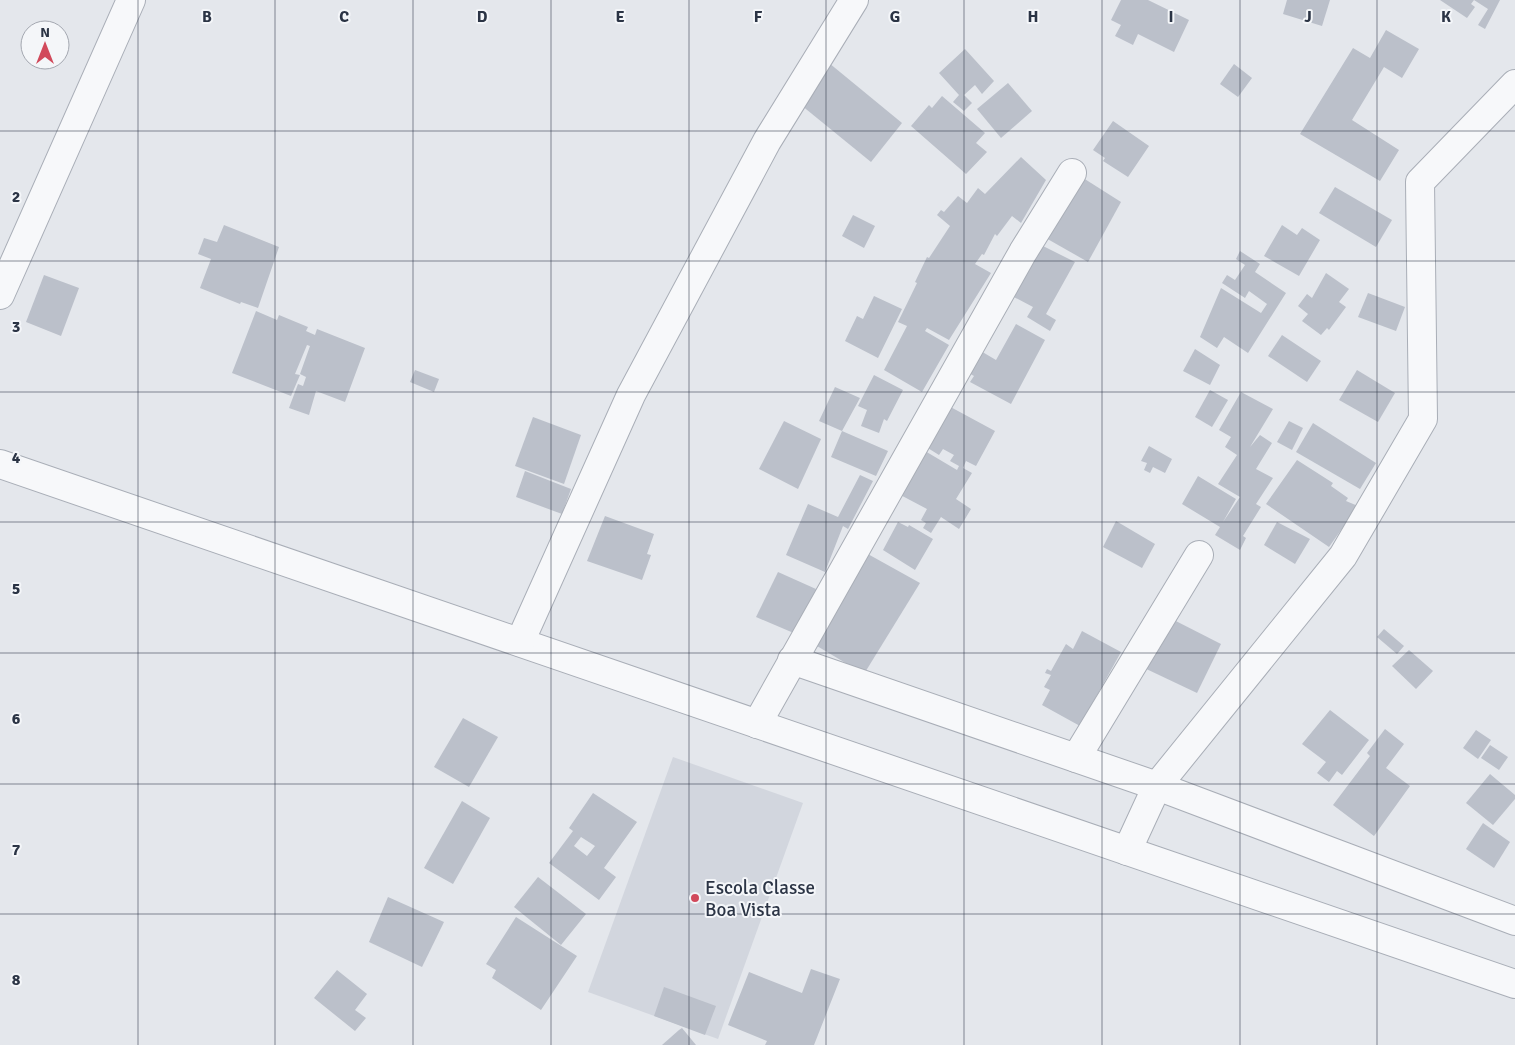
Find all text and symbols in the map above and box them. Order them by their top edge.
text: B [202,7,212,27]
text: C [339,7,349,27]
text: D [477,7,488,27]
text: E [615,7,625,27]
text: F [754,7,763,27]
text: G [890,7,900,27]
text: H [1028,7,1038,27]
text: I [1168,7,1174,27]
text: J [1304,7,1312,27]
text: K [1441,7,1451,27]
north arrow [20,20,70,70]
text: N [40,24,50,41]
text: 2 [12,187,20,207]
text: 3 [12,317,20,337]
text: 4 [12,448,21,468]
text: 5 [12,579,20,599]
text: 6 [12,709,21,729]
text: 7 [12,840,21,860]
place label: Escola Classe Boa Vista [705,876,815,922]
marker: Escola Classe Boa Vista [689,892,701,904]
text: 8 [12,970,21,990]

